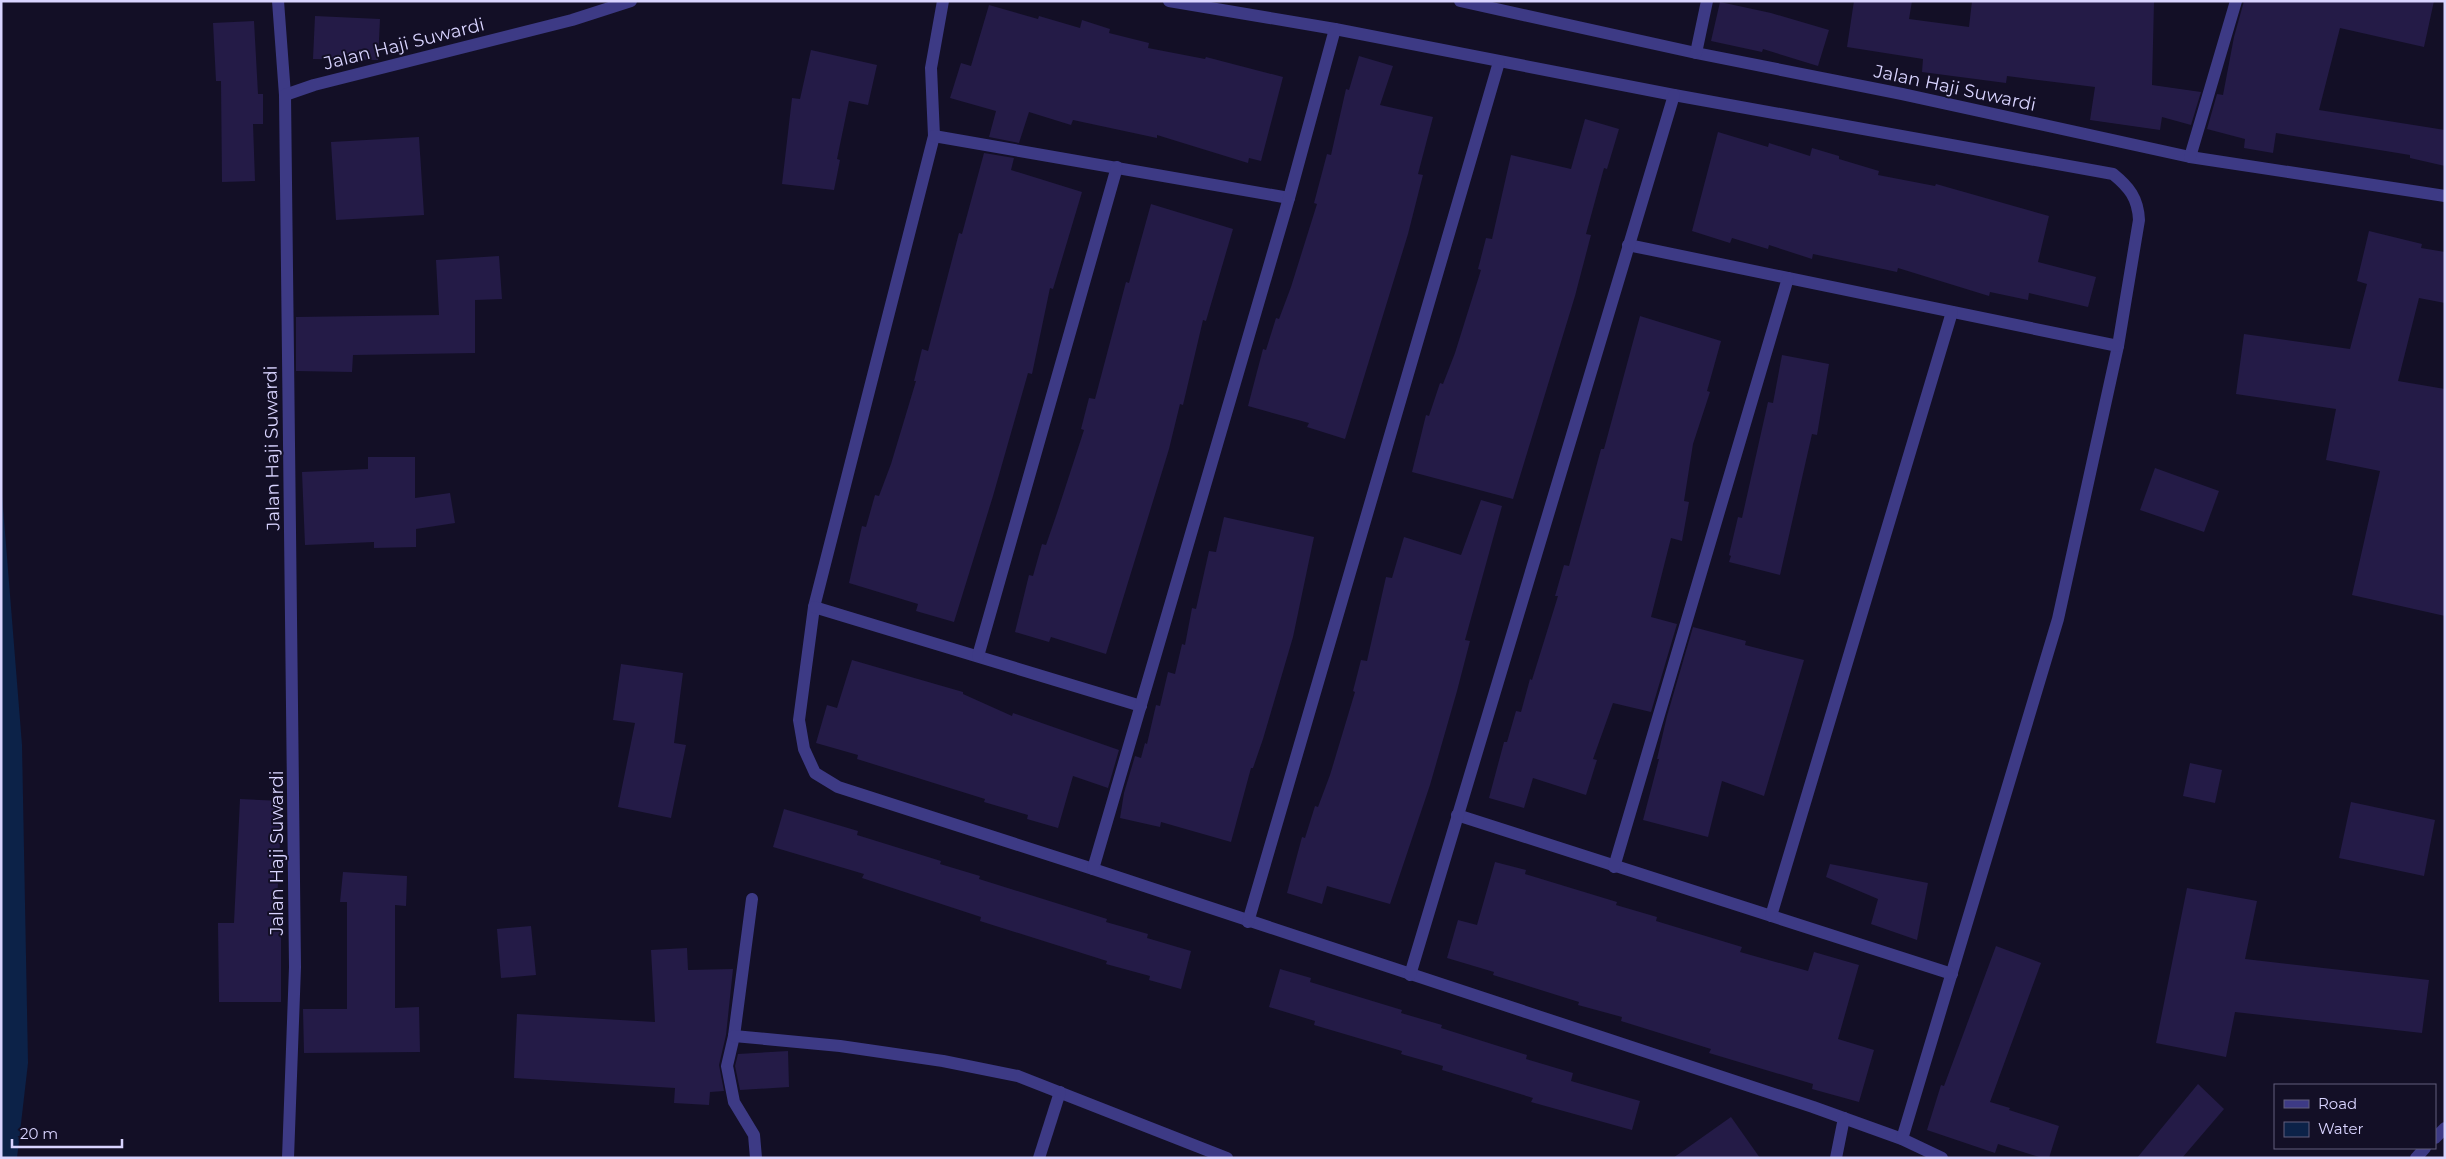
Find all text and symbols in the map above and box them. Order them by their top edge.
street label: Jalan Haji Suwardi [320,13,487,75]
street label: Jalan Haji Suwardi [1871,60,2038,116]
street label: Jalan Haji Suwardi [260,365,284,532]
street label: Jalan Haji Suwardi [266,770,288,937]
legend [2274,1084,2436,1149]
text: Road [2318,1094,2357,1113]
scale bar [12,1116,122,1148]
text: Water [2318,1119,2364,1138]
text: 20 m [20,1124,58,1143]

